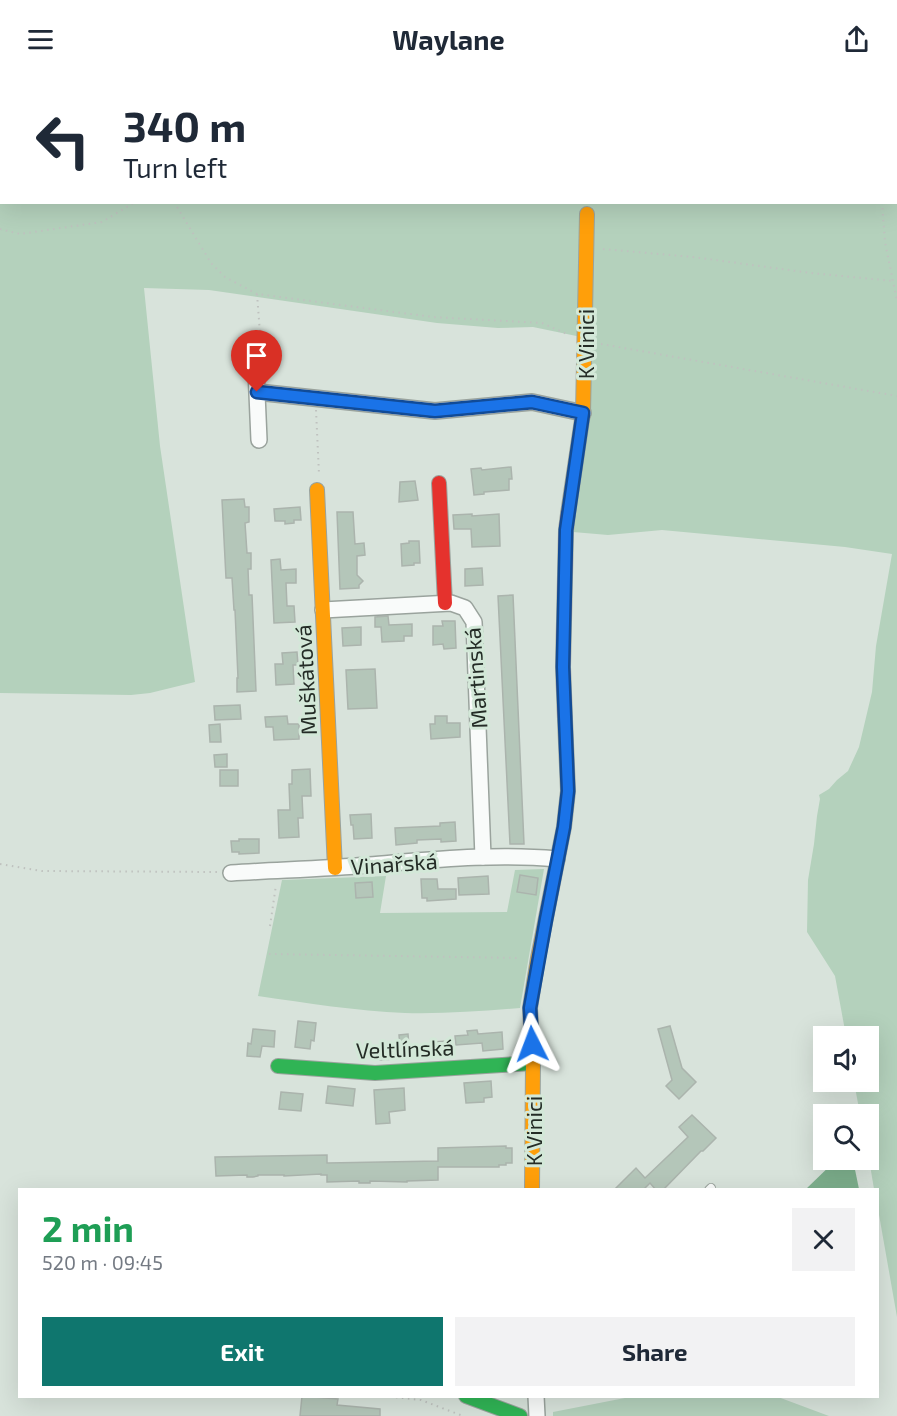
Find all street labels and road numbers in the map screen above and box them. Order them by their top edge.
street label: K Vinici [572,309,598,379]
street label: Muškátová [289,624,321,736]
street label: Martinská [458,627,492,729]
street label: Vinařská [350,847,438,879]
street label: Veltlínská [355,1033,455,1063]
street label: K Vinici [520,1096,546,1166]

